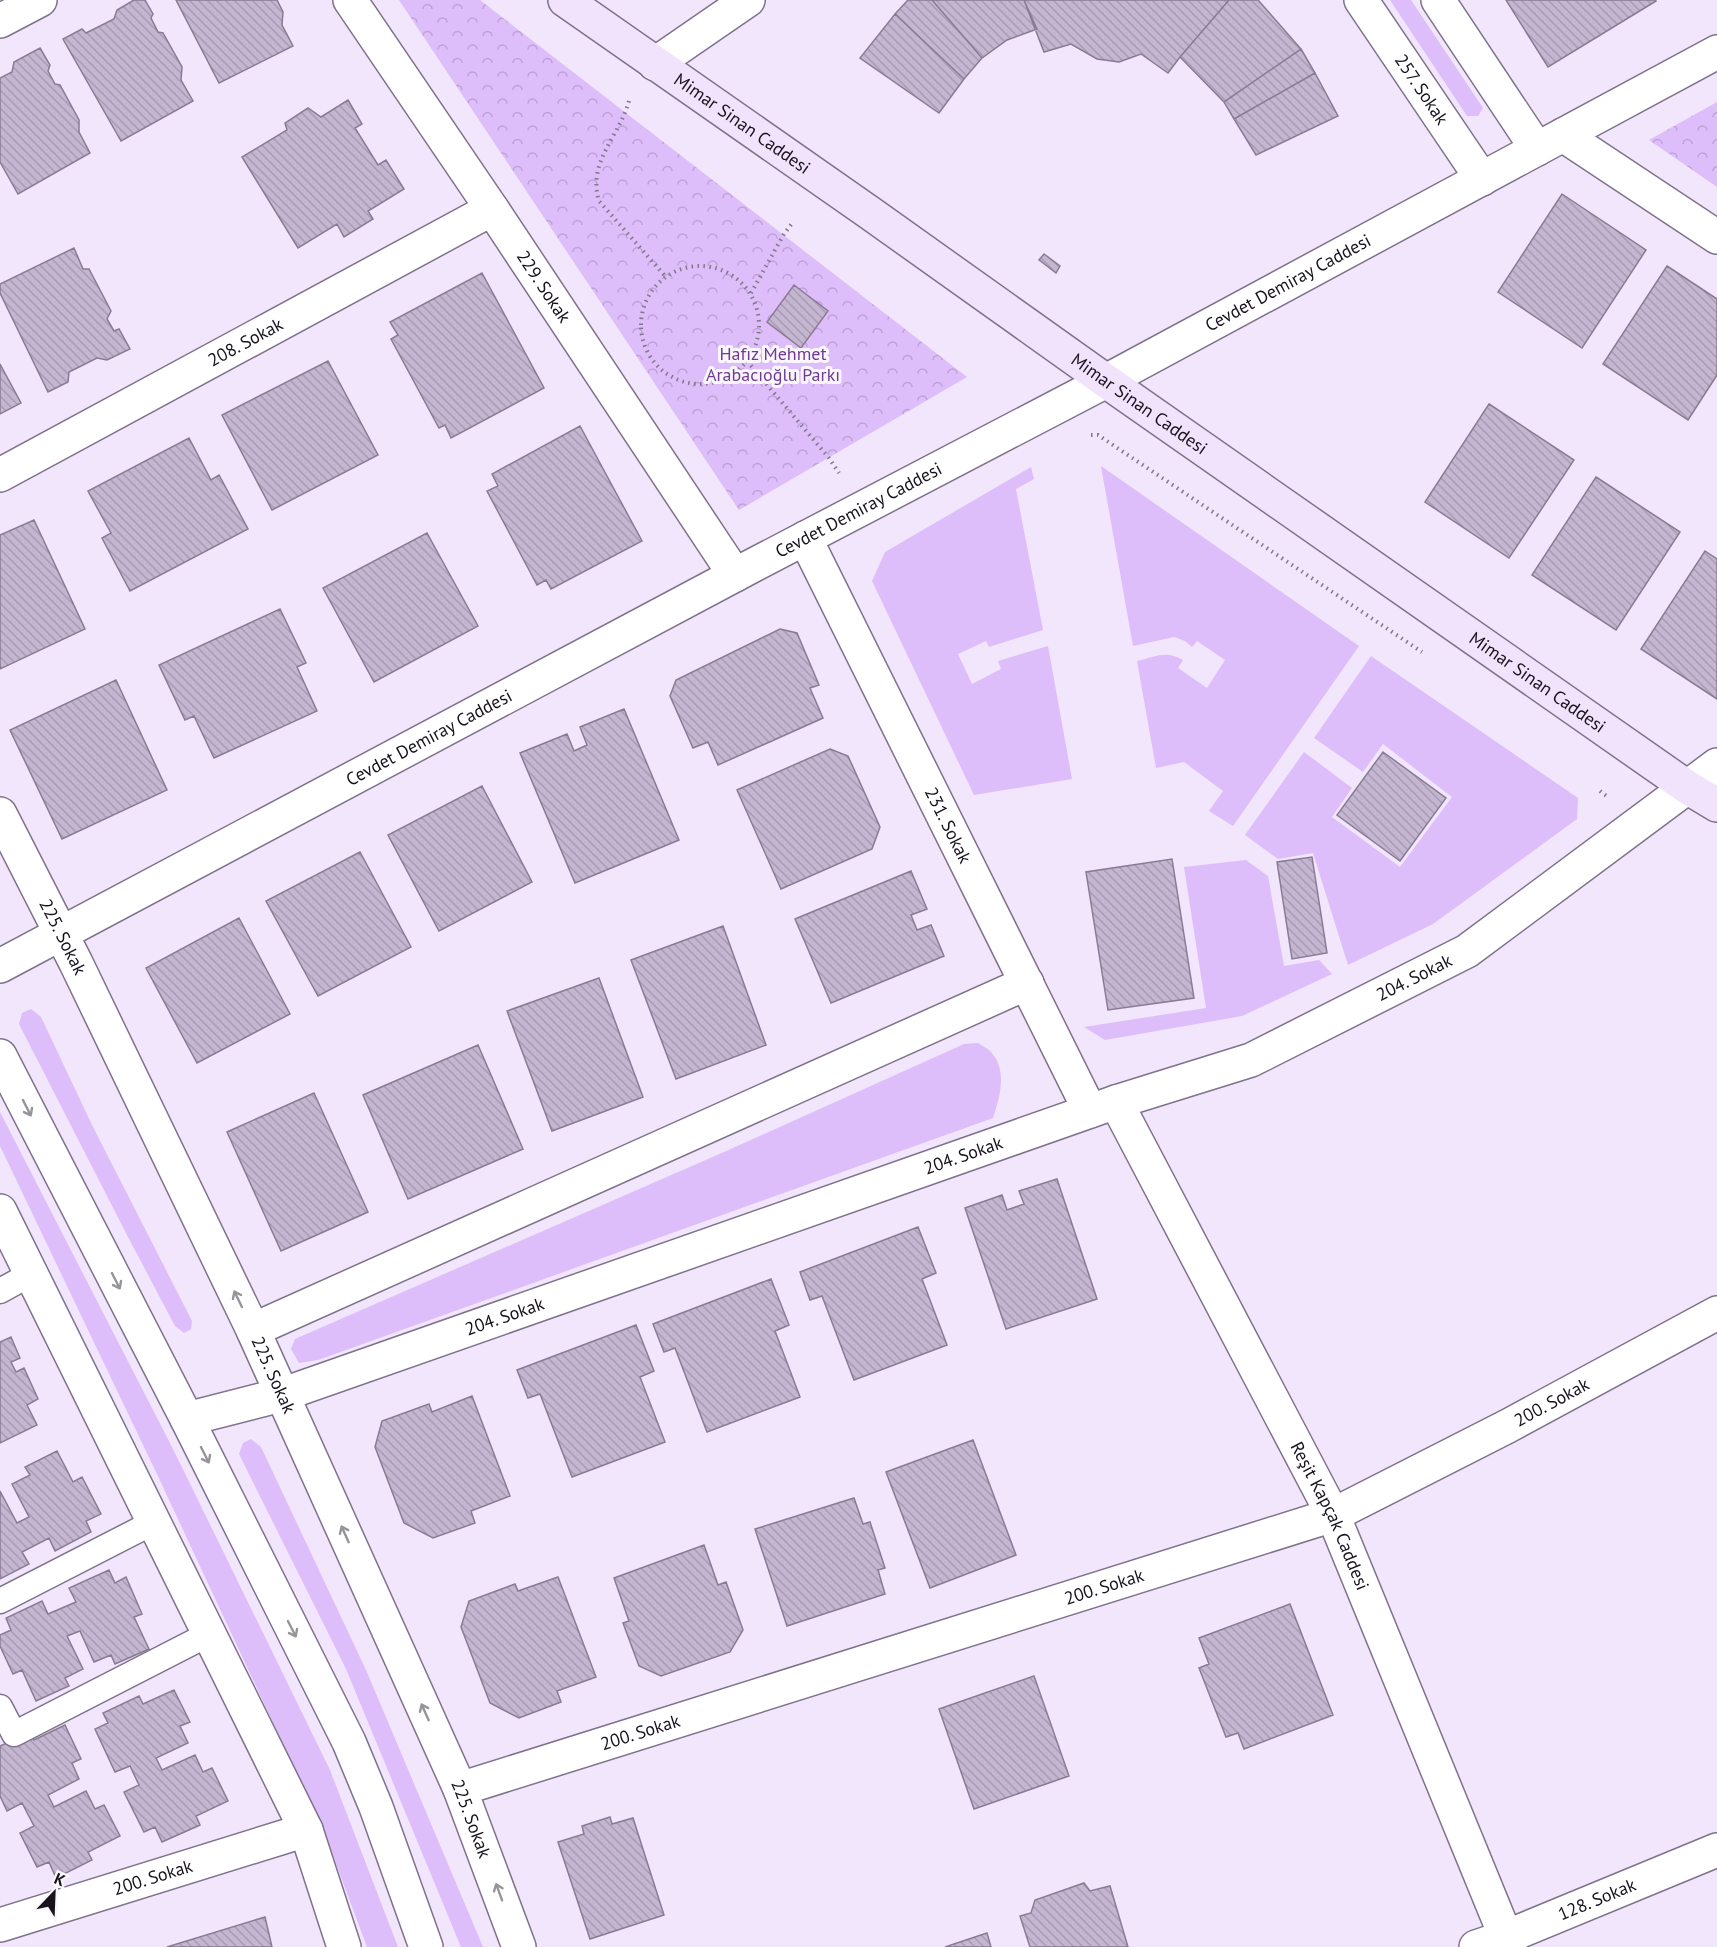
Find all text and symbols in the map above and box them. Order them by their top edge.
street label: 257. Sokak [1390,50,1454,129]
street label: Mimar Sinan Caddesi [670,68,815,179]
street label: Cevdet Demiray Caddesi [1201,229,1375,336]
street label: 229. Sokak [512,246,577,327]
street label: 208. Sokak [204,312,287,372]
park label: Hafız Mehmet Arabacıoğlu Parkı [706,342,840,386]
street label: Mimar Sinan Caddesi [1067,348,1212,459]
street label: Cevdet Demiray Caddesi [771,457,945,563]
street label: Mimar Sinan Caddesi [1465,626,1610,738]
street label: Cevdet Demiray Caddesi [342,684,516,791]
street label: 231. Sokak [920,783,977,867]
street label: 225. Sokak [34,895,92,979]
street label: 204. Sokak [1372,948,1456,1006]
one-way arrow [22,1098,33,1116]
street label: 204. Sokak [920,1131,1006,1180]
one-way arrow [110,1272,122,1289]
one-way arrow [232,1291,243,1309]
street label: 204. Sokak [462,1291,547,1341]
street label: 225. Sokak [246,1333,301,1417]
street label: 200. Sokak [1510,1372,1593,1432]
street label: Reşit Kapçak Caddesi [1285,1438,1374,1593]
one-way arrow [200,1445,211,1463]
one-way arrow [338,1526,350,1544]
street label: 200. Sokak [1061,1563,1147,1610]
one-way arrow [287,1620,299,1638]
one-way arrow [419,1703,431,1721]
street label: 200. Sokak [598,1709,683,1755]
street label: 225. Sokak [446,1776,497,1861]
street label: 200. Sokak [110,1854,196,1900]
north arrow [24,1863,84,1923]
text: K [51,1868,68,1890]
street label: 128. Sokak [1554,1873,1639,1925]
one-way arrow [492,1883,503,1902]

